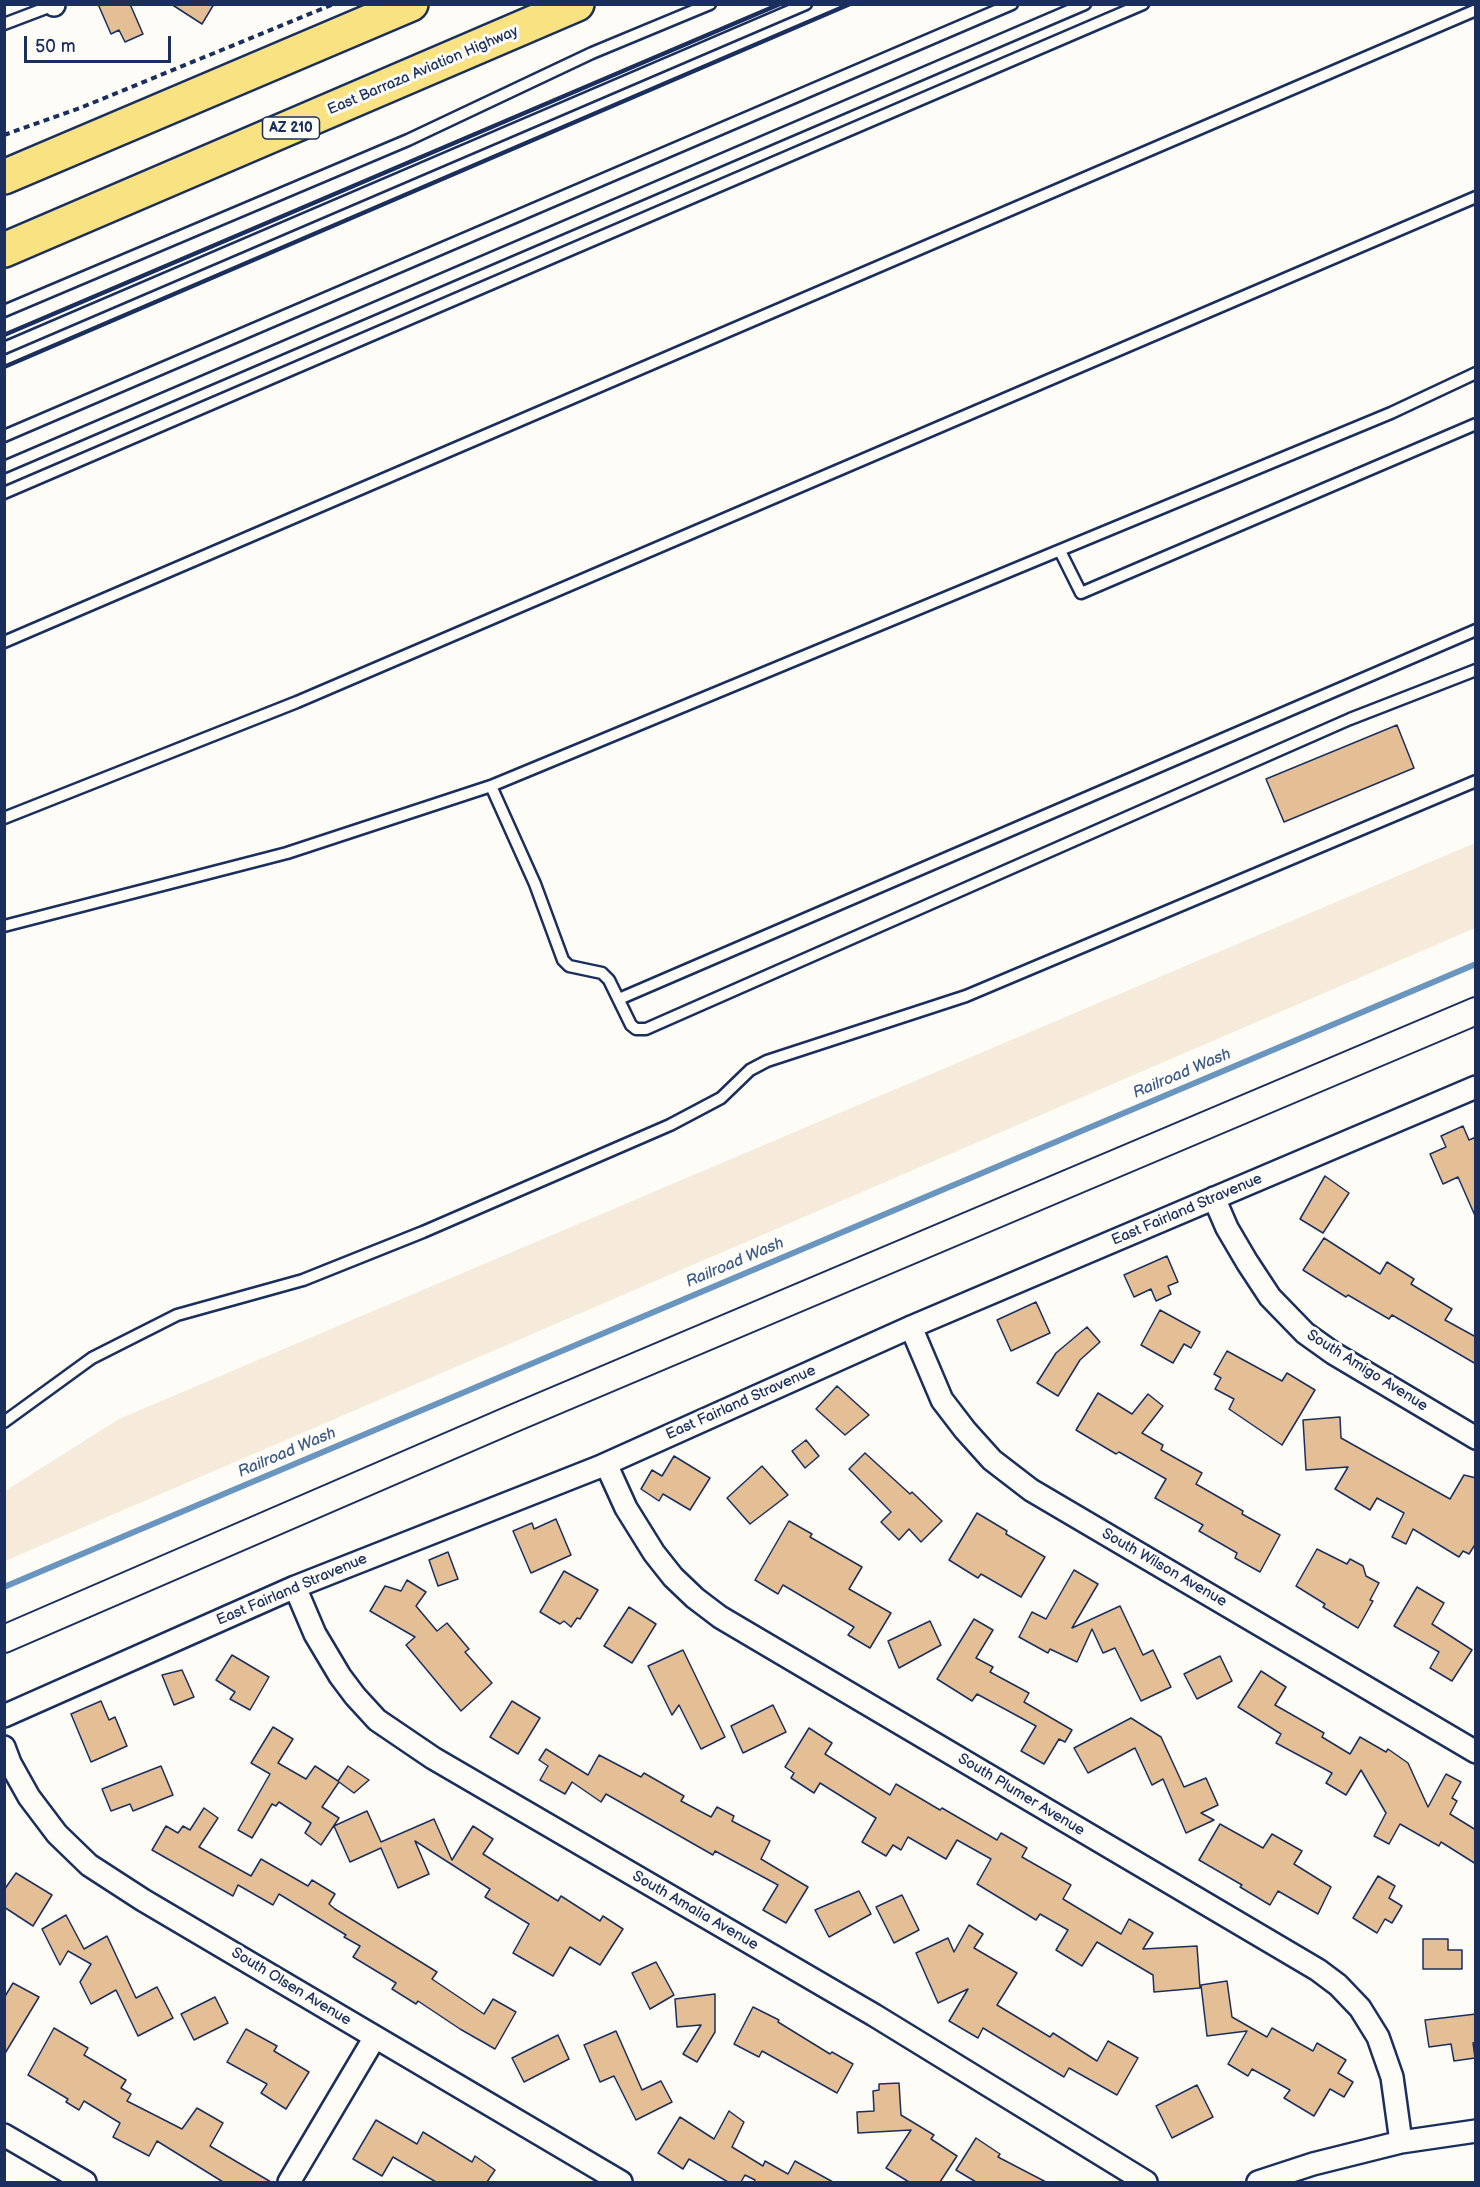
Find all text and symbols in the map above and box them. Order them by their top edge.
street label: East Barraza Aviation Highway [325,23,521,119]
scale bar [27,24,174,62]
text: 50 m [35,36,76,57]
road number: AZ 210 [262,117,320,139]
water label: Railroad Wash [1130,1045,1234,1103]
street label: East Fairland Stravenue [1109,1170,1265,1250]
water label: Railroad Wash [683,1234,787,1292]
street label: South Amigo Avenue [1303,1326,1431,1416]
street label: East Fairland Stravenue [663,1362,819,1444]
water label: Railroad Wash [235,1424,339,1482]
street label: South Wilson Avenue [1098,1525,1230,1611]
street label: East Fairland Stravenue [214,1550,370,1630]
street label: South Plumer Avenue [954,1750,1088,1840]
street label: South Amalia Avenue [629,1868,761,1954]
street label: South Olsen Avenue [228,1944,354,2030]

